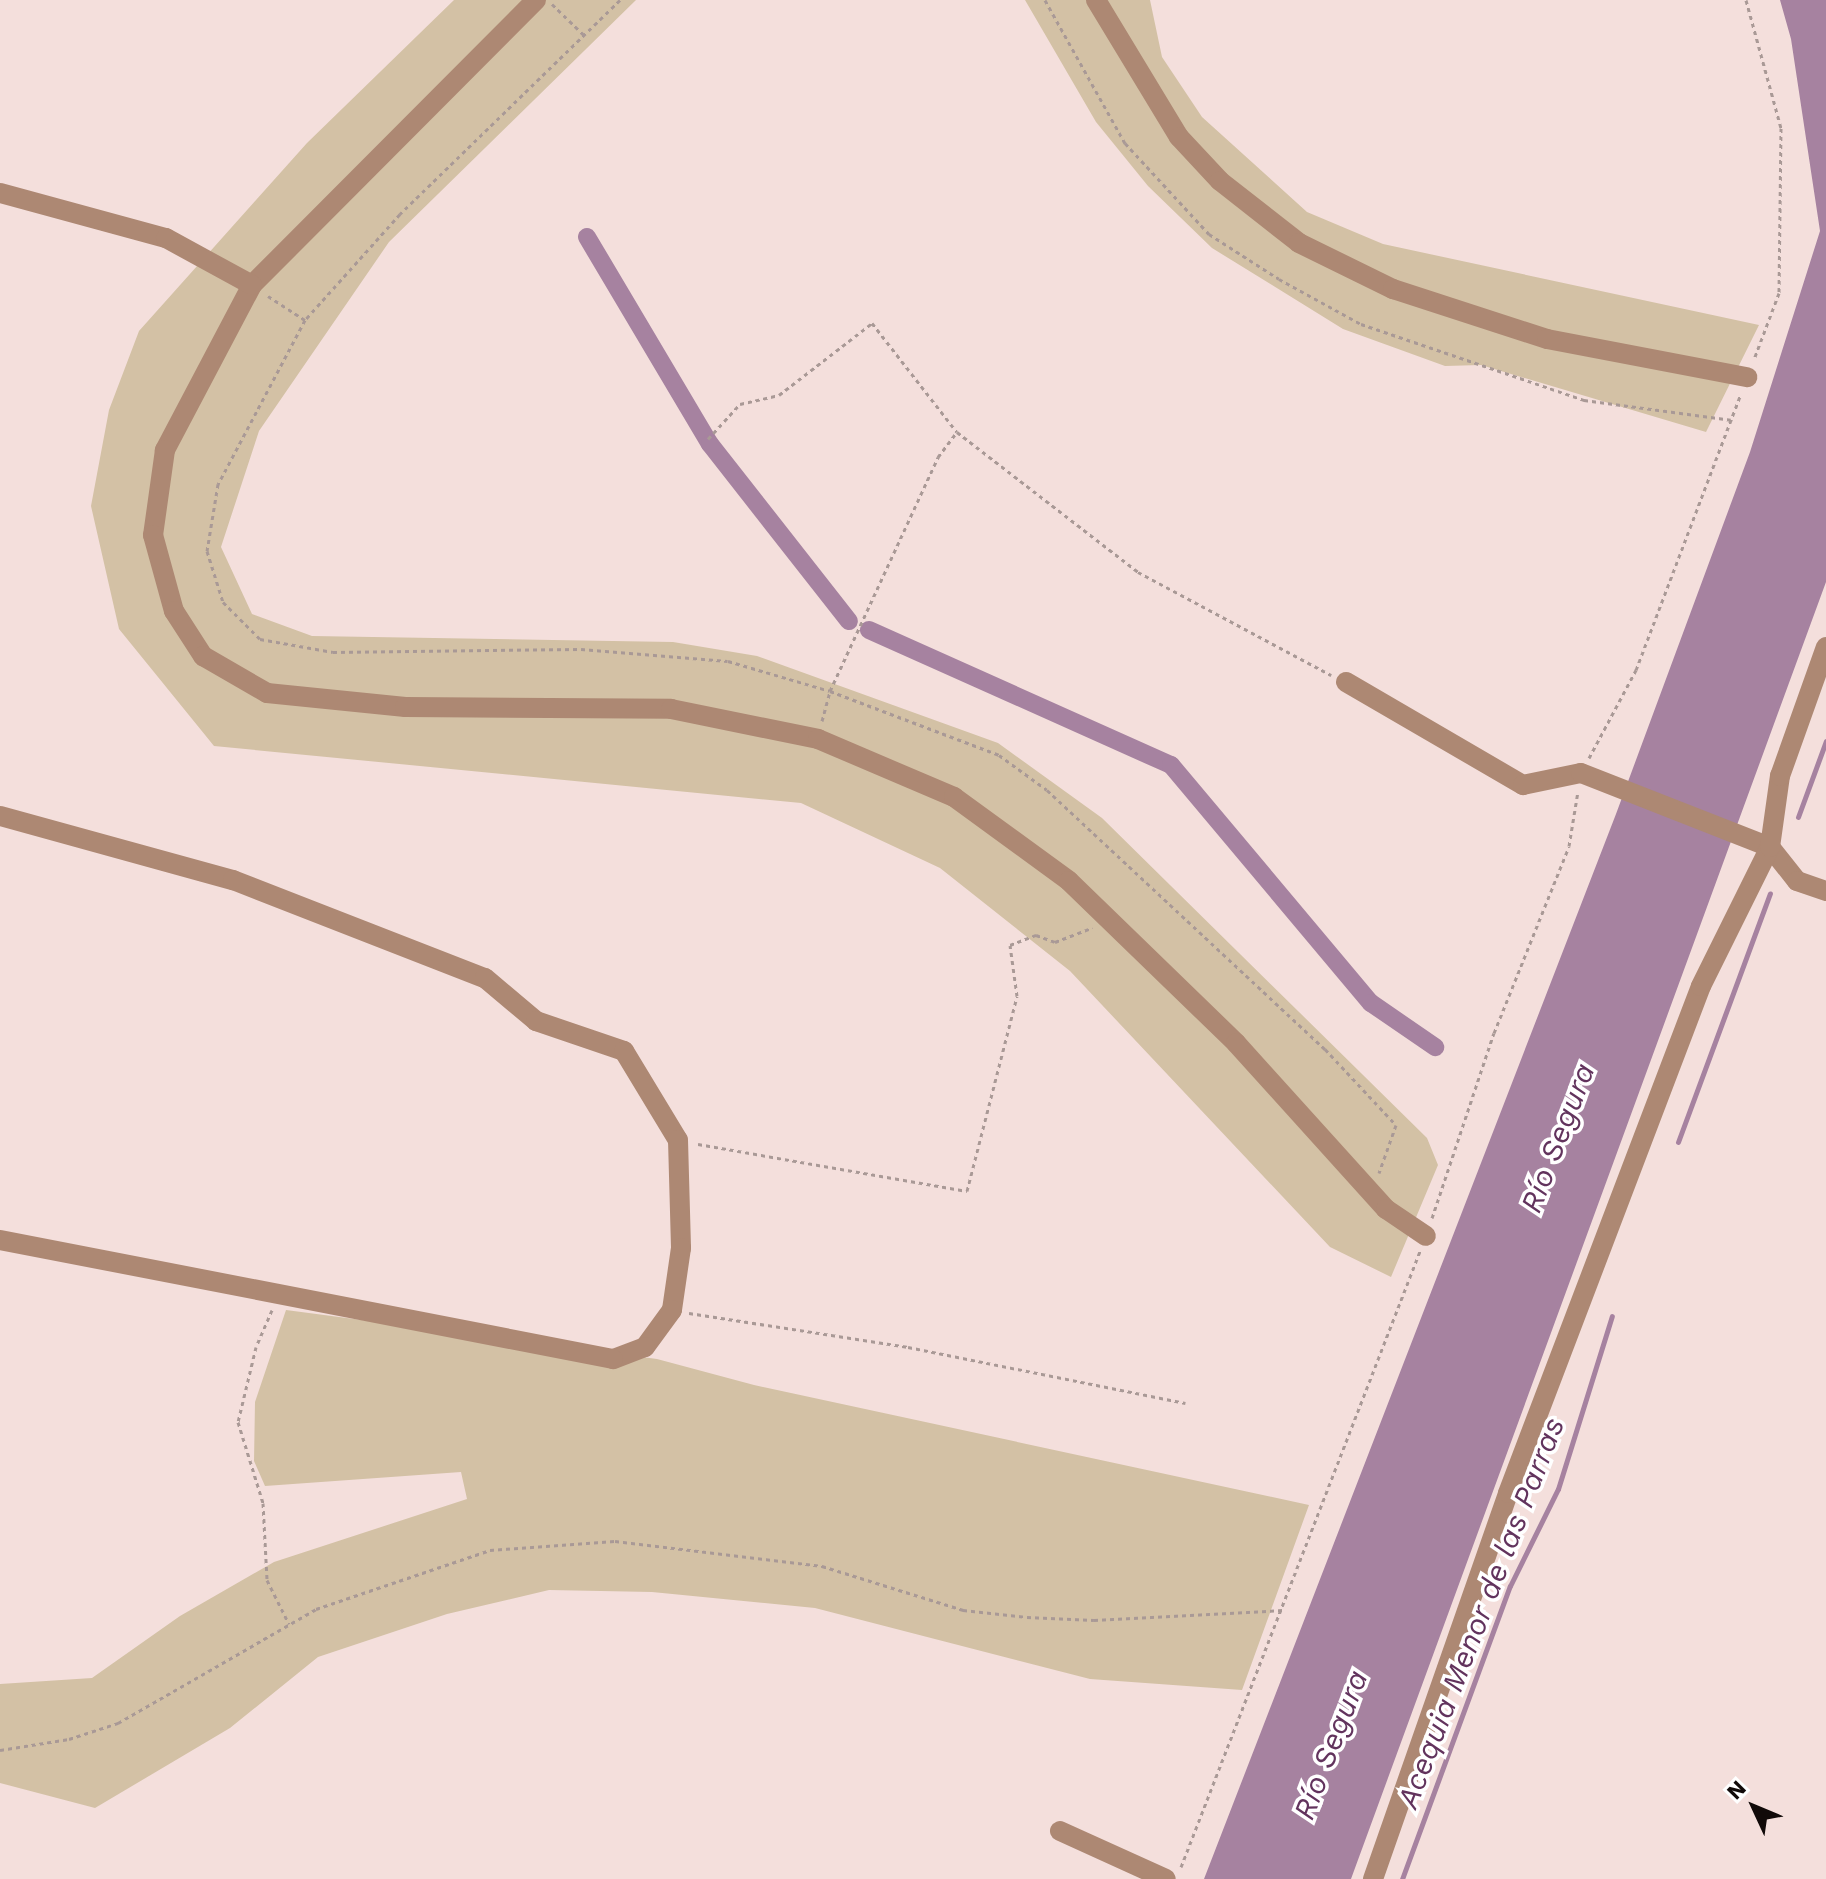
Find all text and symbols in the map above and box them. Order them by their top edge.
water label: Río Segura [1513,1058,1603,1218]
water label: Acequia Menor de las Parras [1390,1412,1572,1814]
water label: Río Segura [1286,1665,1376,1825]
north arrow [1714,1767,1794,1847]
text: N [1722,1775,1751,1805]

